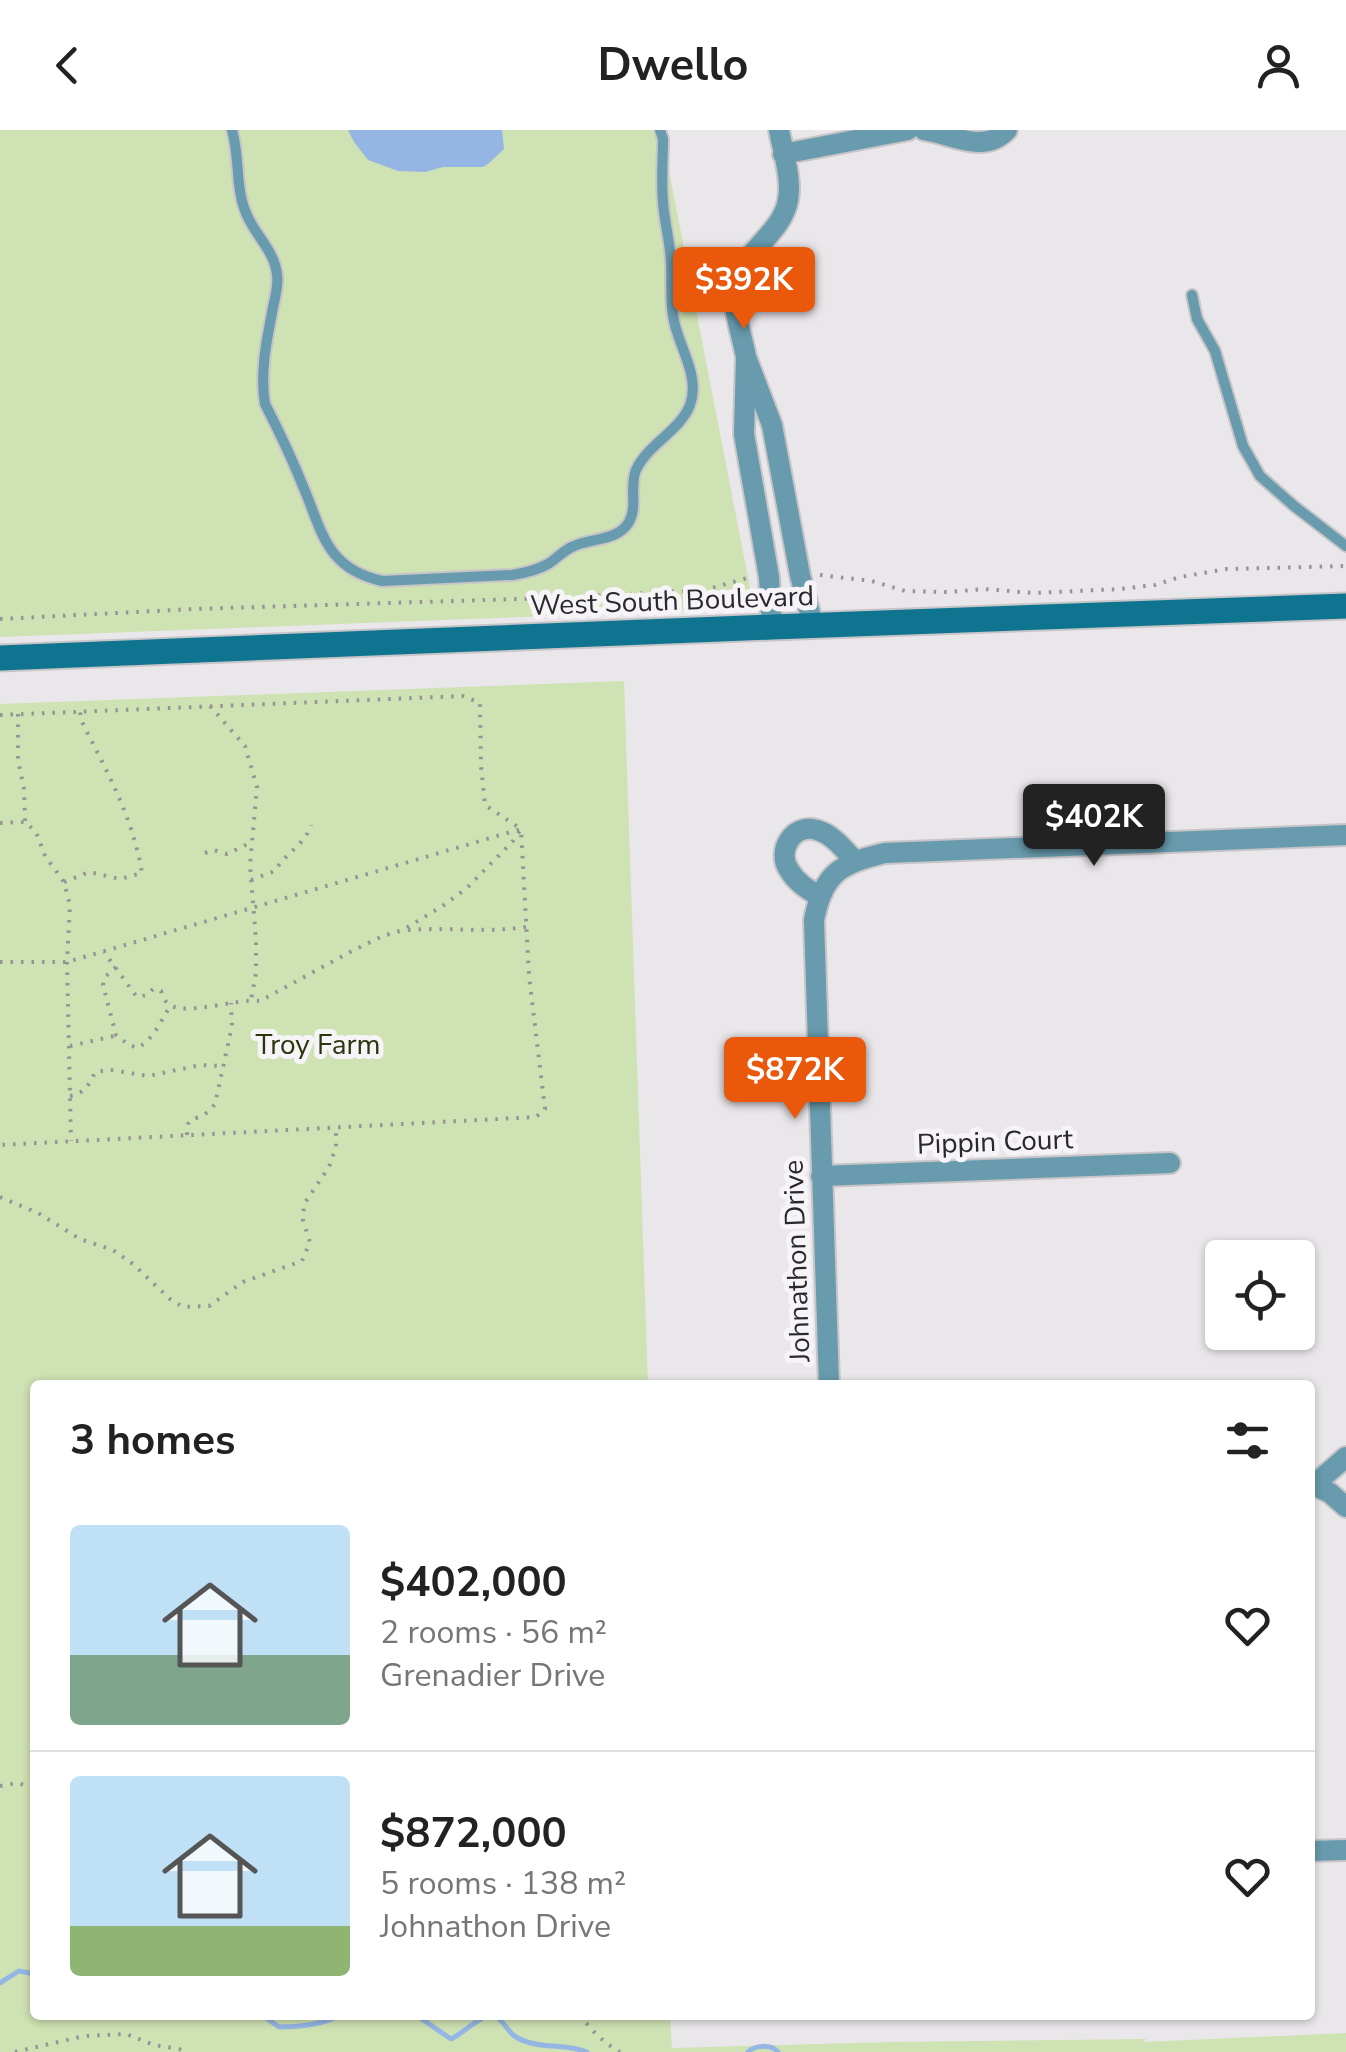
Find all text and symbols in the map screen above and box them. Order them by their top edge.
text: Dwello [597,35,749,96]
icon: back [40,38,95,93]
icon: person [1251,38,1306,93]
pin: $392K [674,247,814,332]
text: $392K [695,258,793,301]
street label: West South Boulevard [529,577,815,625]
pin: $402K [1024,784,1164,869]
text: $402K [1045,795,1143,838]
park label: Troy Farm [255,1026,381,1064]
pin: $872K [725,1037,865,1122]
text: $872K [746,1048,844,1091]
street label: Pippin Court [916,1120,1074,1164]
street label: Johnathon Drive [774,1159,820,1364]
map controls [1205,1240,1315,1350]
button: locate [1205,1240,1315,1350]
text: 3 homes [70,1412,235,1469]
icon: filters [1220,1413,1275,1468]
text: $402,000 [380,1554,567,1611]
icon: home [150,1565,270,1685]
icon: heart [1220,1598,1275,1653]
text: 2 rooms · 56 m² [380,1611,607,1654]
text: Grenadier Drive [380,1654,605,1697]
text: $872,000 [380,1805,567,1862]
icon: home [150,1816,270,1936]
icon: heart [1220,1849,1275,1904]
text: 5 rooms · 138 m² [380,1862,626,1905]
text: Johnathon Drive [380,1905,611,1948]

